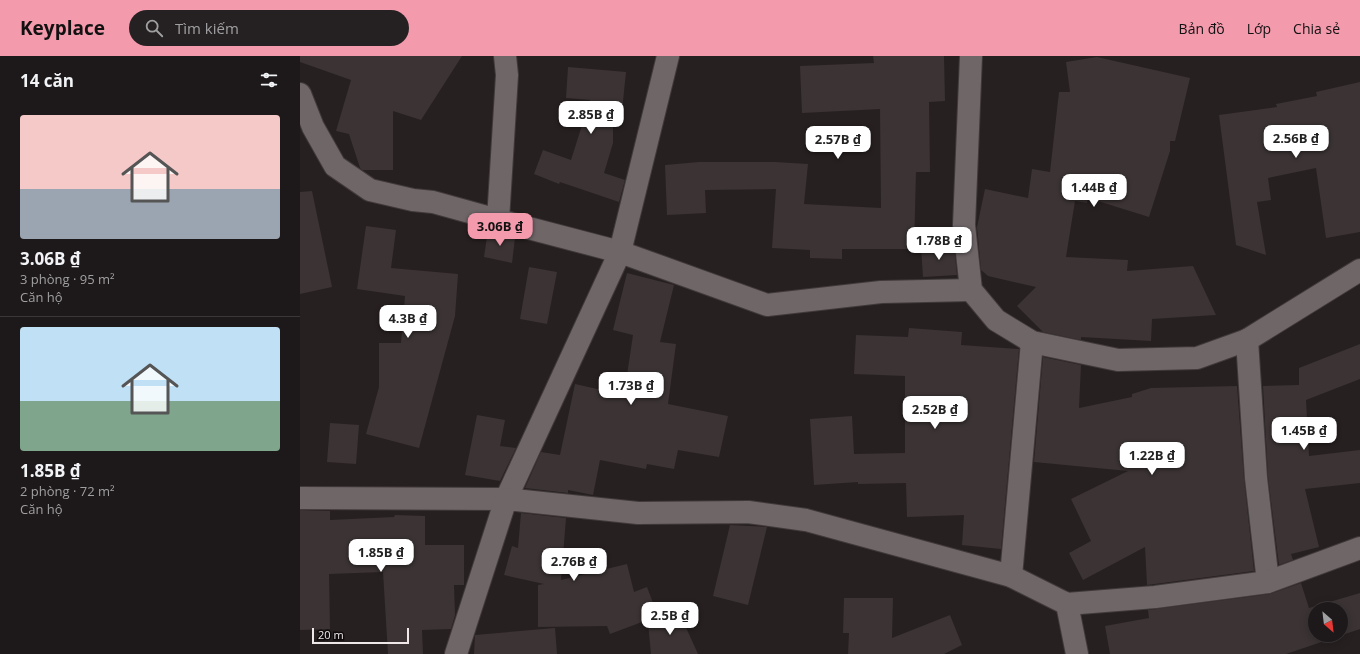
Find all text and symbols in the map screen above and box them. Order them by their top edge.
search box [129,10,409,46]
text: Keyplace [20,15,105,41]
icon: search [143,17,165,39]
text: Tìm kiếm [175,18,239,38]
text: Bản đồ [1179,19,1225,38]
text: Lớp [1247,19,1271,38]
text: Chia sẻ [1293,19,1340,38]
text: 14 căn [20,69,74,92]
icon: filters [258,69,280,91]
pin: 2.85B ₫ [554,101,628,135]
text: 2.85B ₫ [568,105,614,123]
pin: 2.56B ₫ [1259,125,1333,159]
pin: 2.57B ₫ [801,126,875,160]
text: 2.56B ₫ [1273,129,1319,147]
text: 2.57B ₫ [815,130,861,148]
icon: home [114,141,186,213]
pin: 1.44B ₫ [1057,174,1131,208]
text: 1.44B ₫ [1071,178,1117,196]
pin: 3.06B ₫ [463,213,537,247]
text: 3.06B ₫ [477,217,523,235]
pin: 1.78B ₫ [902,227,976,261]
text: 1.78B ₫ [916,231,962,249]
text: 3.06B ₫ [20,247,81,270]
text: 3 phòng · 95 m² [20,270,115,288]
text: Căn hộ [20,288,63,306]
pin: 4.3B ₫ [375,305,441,339]
text: 4.3B ₫ [388,309,428,327]
icon: home [114,353,186,425]
pin: 1.73B ₫ [594,372,668,406]
text: 1.73B ₫ [608,376,654,394]
pin: 2.52B ₫ [898,396,972,430]
text: 2.52B ₫ [912,400,958,418]
pin: 1.45B ₫ [1267,417,1341,451]
text: 1.45B ₫ [1281,421,1327,439]
pin: 1.22B ₫ [1115,442,1189,476]
text: 1.22B ₫ [1129,446,1175,464]
text: 1.85B ₫ [20,459,81,482]
text: 2 phòng · 72 m² [20,482,115,500]
text: Căn hộ [20,500,63,518]
pin: 1.85B ₫ [344,539,418,573]
text: 1.85B ₫ [358,543,404,561]
pin: 2.76B ₫ [537,548,611,582]
text: 2.76B ₫ [551,552,597,570]
pin: 2.5B ₫ [637,602,703,636]
north arrow [1308,602,1348,642]
map controls [1308,602,1348,642]
text: 2.5B ₫ [650,606,690,624]
scale bar [312,626,409,645]
text: 20 m [318,627,344,642]

